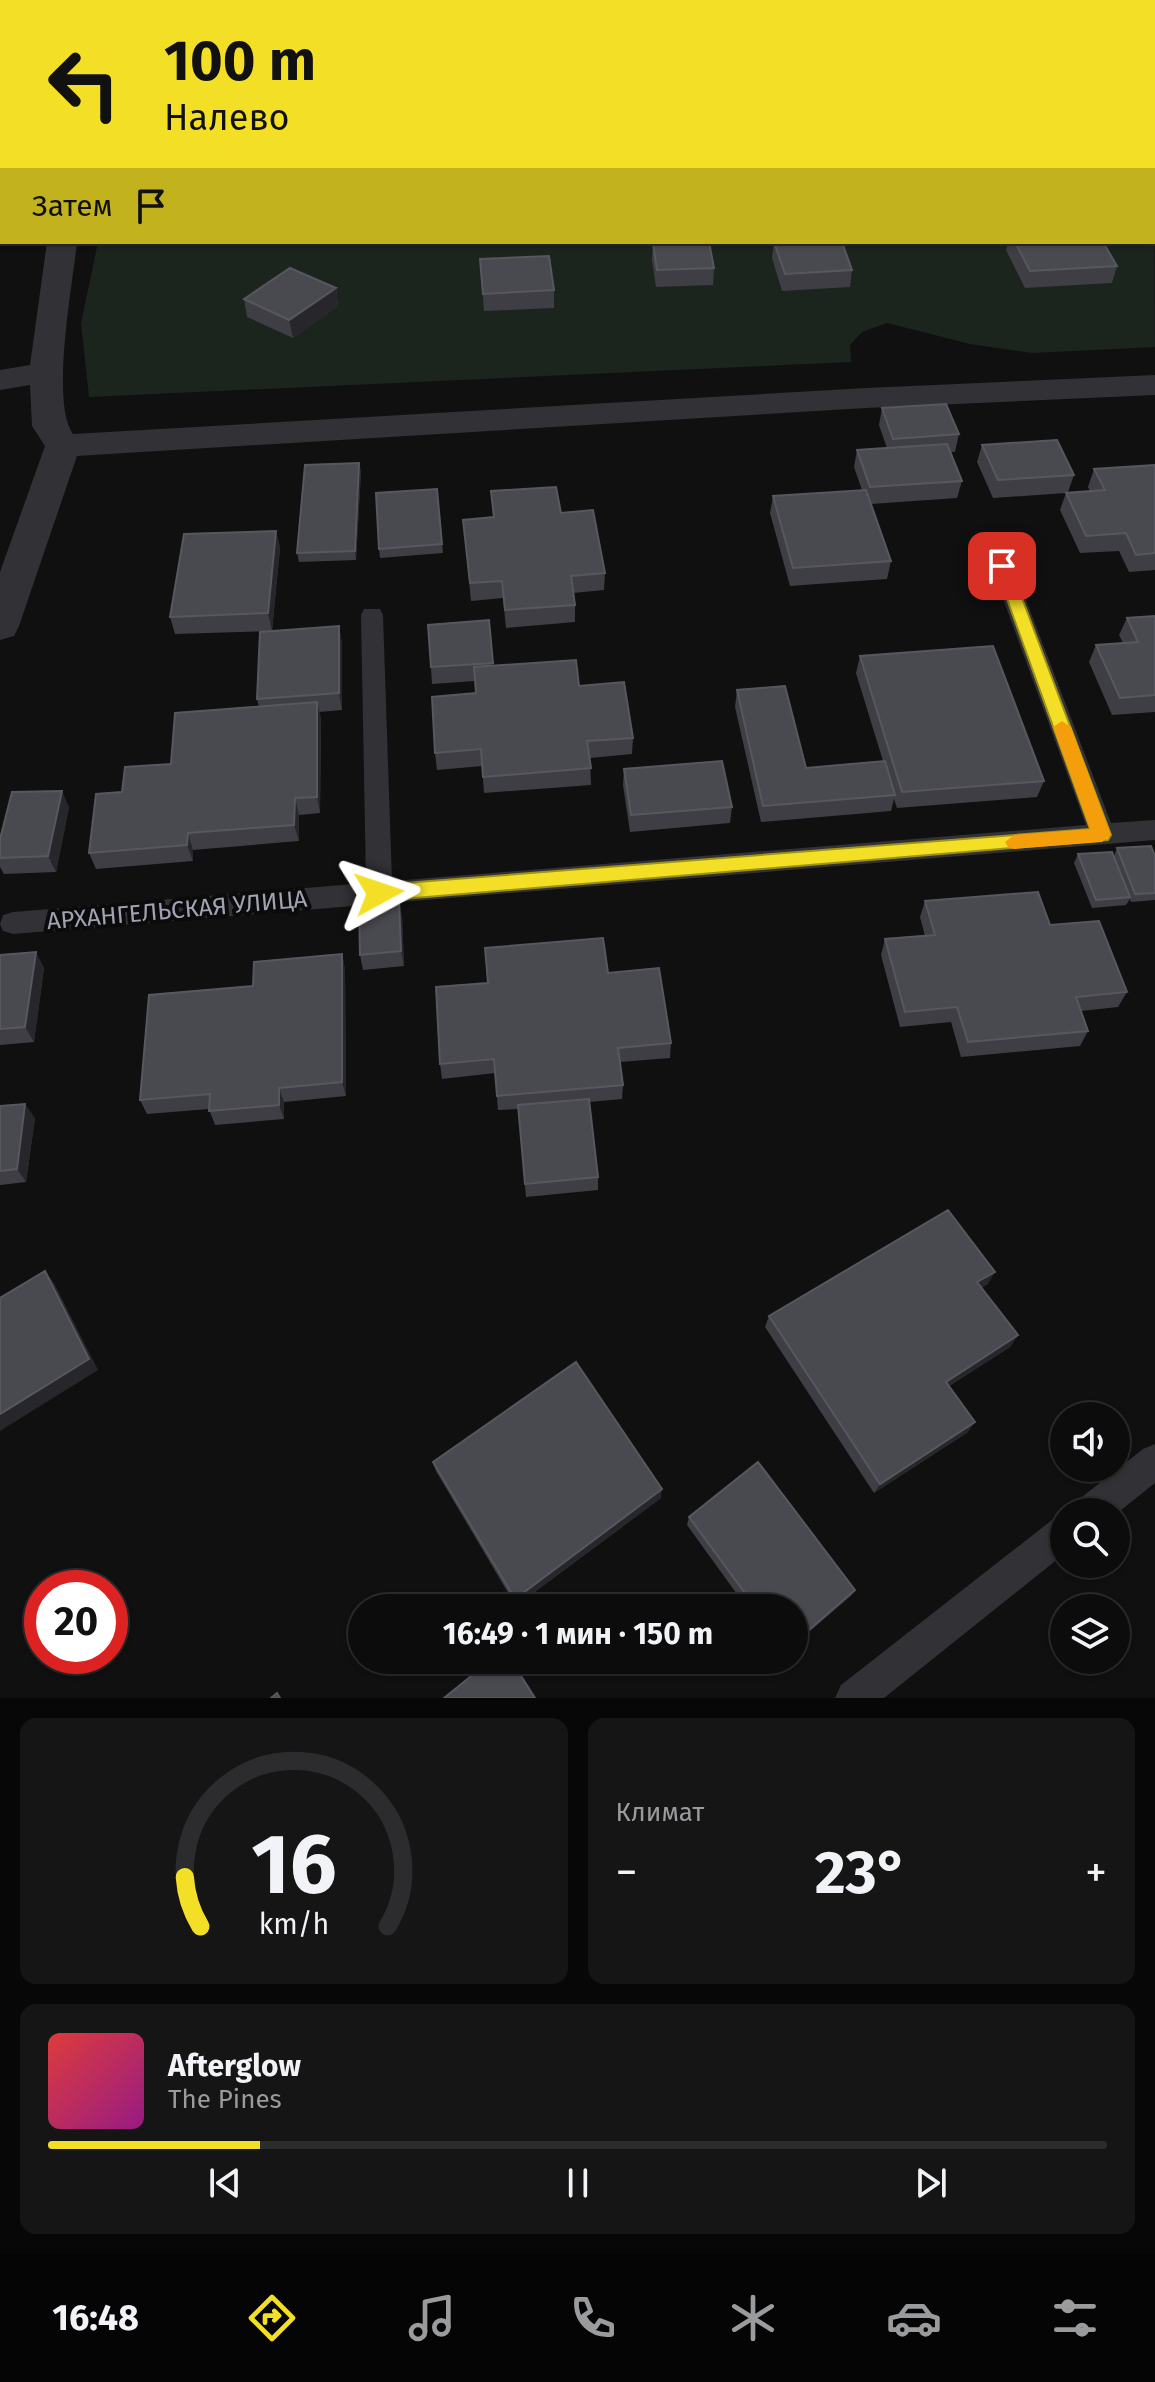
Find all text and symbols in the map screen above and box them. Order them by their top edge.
text: 100 m [164,28,316,95]
icon: left [32,32,136,136]
text: Налево [164,96,290,140]
icon: arrive [129,184,173,228]
text: Затем [32,188,113,224]
pin [968,532,1036,600]
icon: arrive [980,544,1024,588]
position arrow [337,851,421,935]
street label: АРХАНГЕЛЬСКАЯ УЛИЦА [46,885,309,935]
map controls [1050,1402,1130,1674]
button: sound [1050,1402,1130,1482]
button: search [1050,1498,1130,1578]
speed limit sign: 20 [24,1570,128,1674]
button: layers [1050,1594,1130,1674]
text: 16:49 · 1 мин · 150 m [443,1616,713,1652]
text: Климат [616,1797,704,1828]
text: 16 [251,1815,337,1915]
text: 23° [815,1837,908,1909]
text: − [616,1846,638,1899]
text: + [1085,1846,1107,1899]
text: km/h [258,1907,329,1942]
text: Afterglow [168,2048,301,2084]
text: The Pines [168,2084,282,2115]
icon: previous [203,2161,247,2205]
icon: pause [556,2161,600,2205]
icon: next [909,2161,953,2205]
icon: directions [244,2290,300,2346]
icon: music [404,2290,460,2346]
icon: phone [565,2290,621,2346]
icon: climate [725,2290,781,2346]
icon: car [886,2290,942,2346]
icon: filters [1047,2290,1103,2346]
text: 16:48 [52,2296,139,2340]

